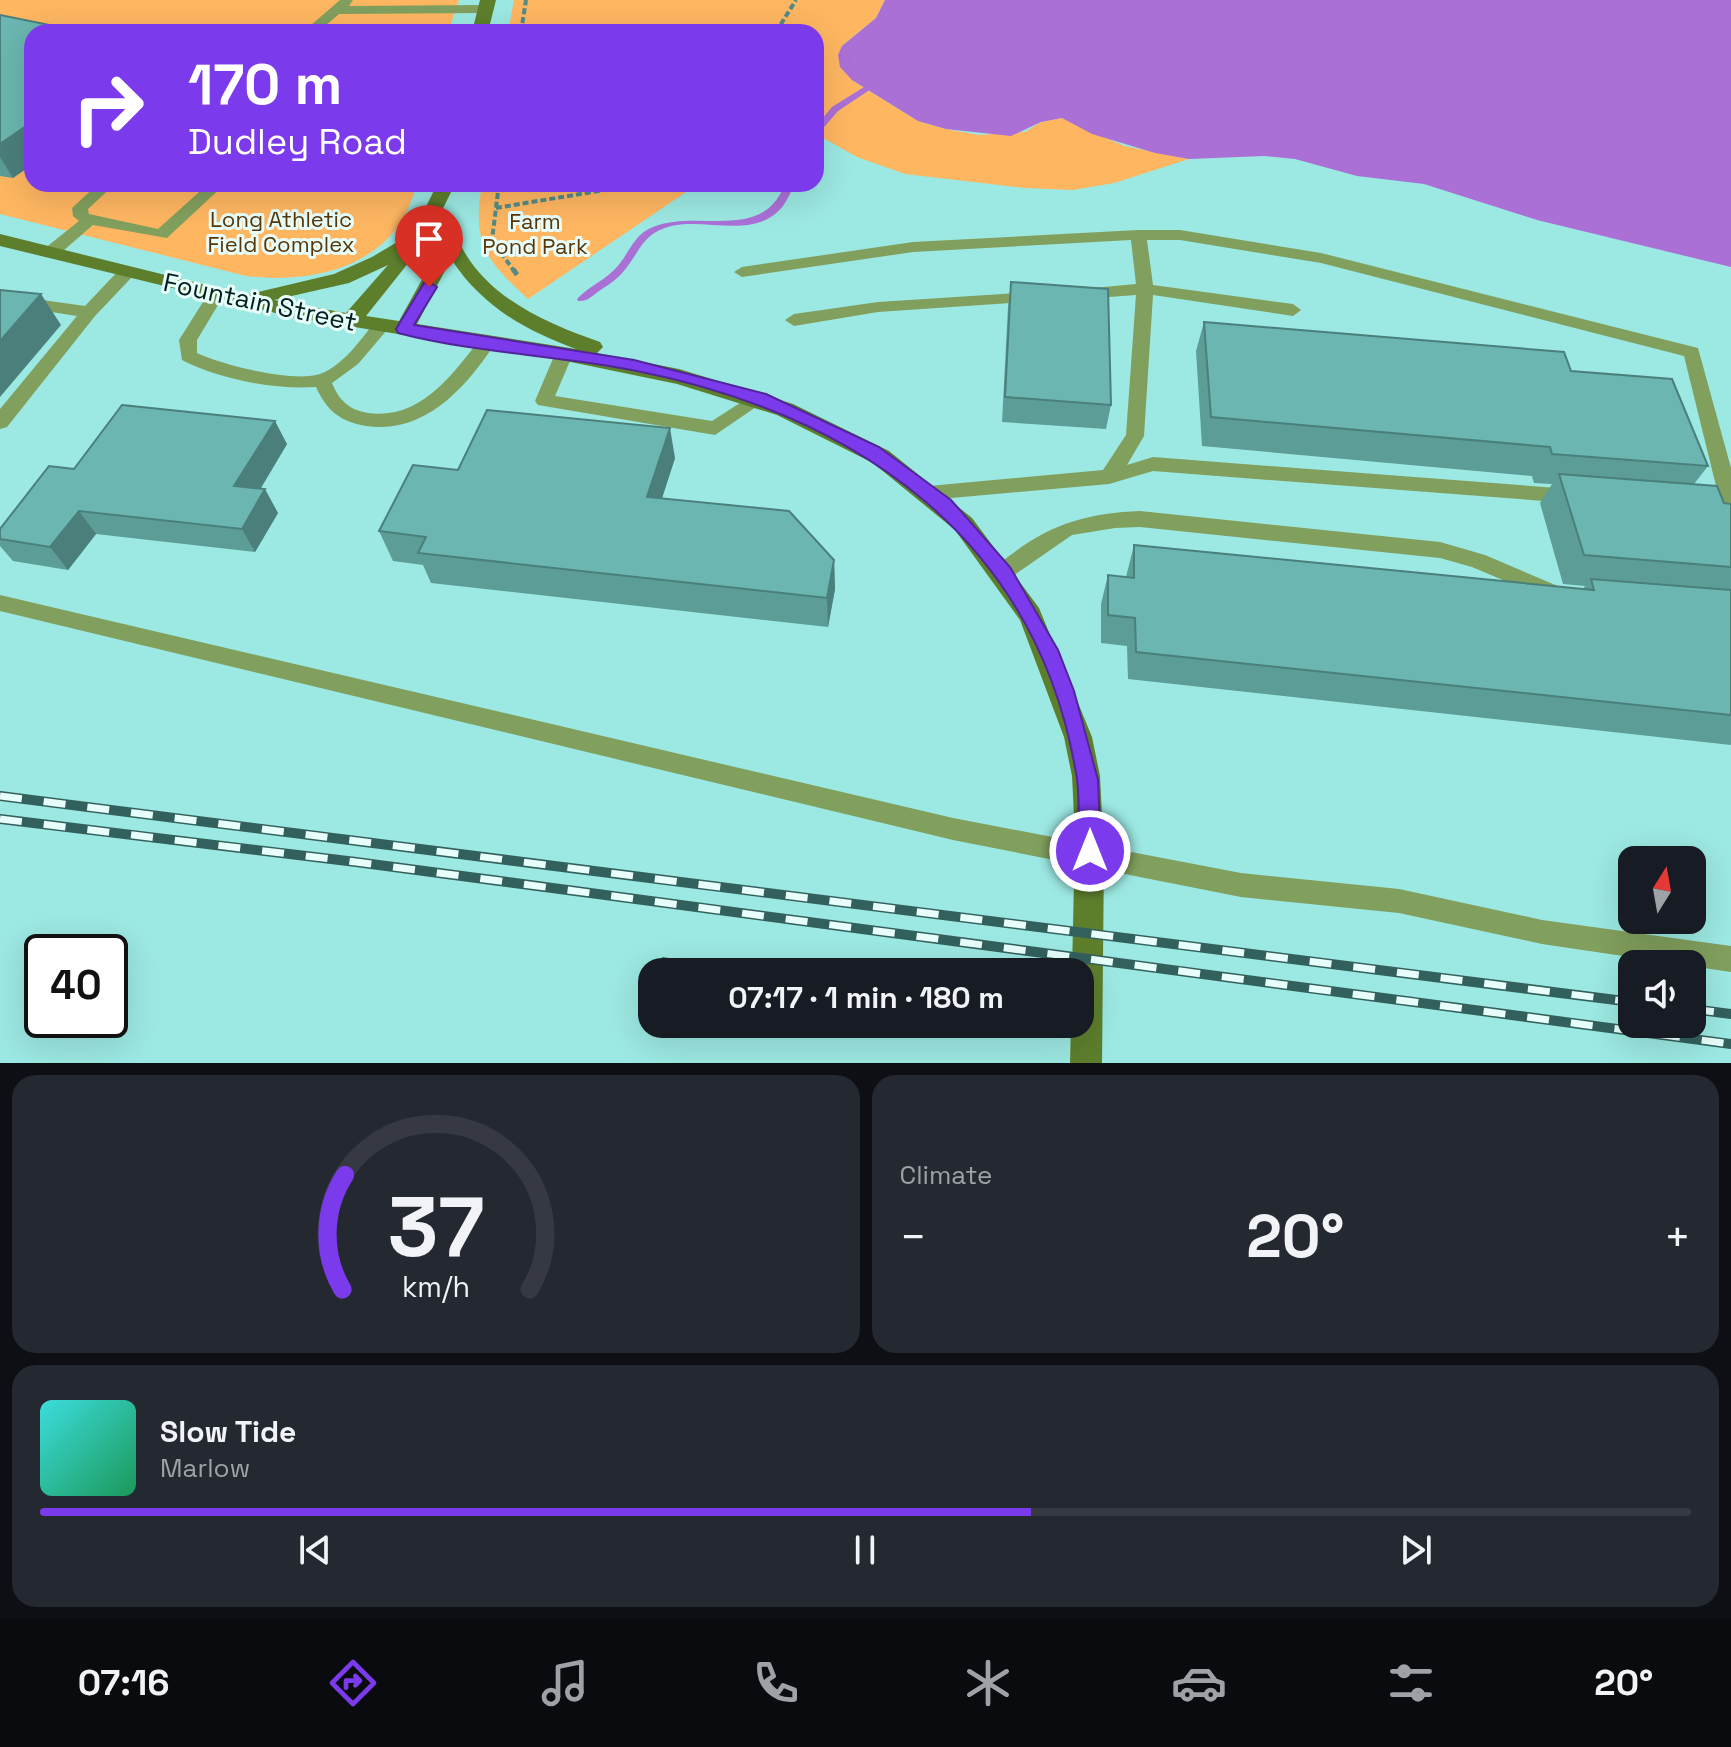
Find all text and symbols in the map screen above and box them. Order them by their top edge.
text: 170 m [188,49,342,120]
icon: right [56,56,160,160]
text: Dudley Road [188,119,407,165]
park label: Long Athletic Field Complex [207,205,355,258]
pin [395,205,463,287]
park label: Farm Pond Park [482,207,588,260]
icon: arrive [407,217,451,261]
street label: Fountain Street [160,265,360,339]
position arrow [1048,809,1132,893]
north arrow [1618,846,1706,934]
map controls [1618,846,1706,1038]
speed limit sign: 40 [24,934,128,1038]
button: sound [1618,950,1706,1038]
text: 07:17 · 1 min · 180 m [728,978,1004,1017]
text: Climate [900,1158,992,1192]
text: 37 [387,1174,484,1280]
text: 20° [1246,1198,1344,1275]
text: − [900,1209,927,1265]
text: + [1664,1209,1691,1265]
text: km/h [402,1269,470,1305]
text: Slow Tide [160,1412,296,1451]
text: Marlow [160,1451,250,1485]
icon: previous [293,1528,337,1572]
icon: pause [843,1528,887,1572]
icon: next [1394,1528,1438,1572]
icon: directions [325,1655,381,1711]
icon: music [537,1655,593,1711]
icon: phone [748,1655,804,1711]
icon: climate [960,1655,1016,1711]
icon: car [1171,1655,1227,1711]
icon: filters [1383,1655,1439,1711]
text: 07:16 [78,1660,170,1706]
text: 20° [1594,1660,1653,1706]

